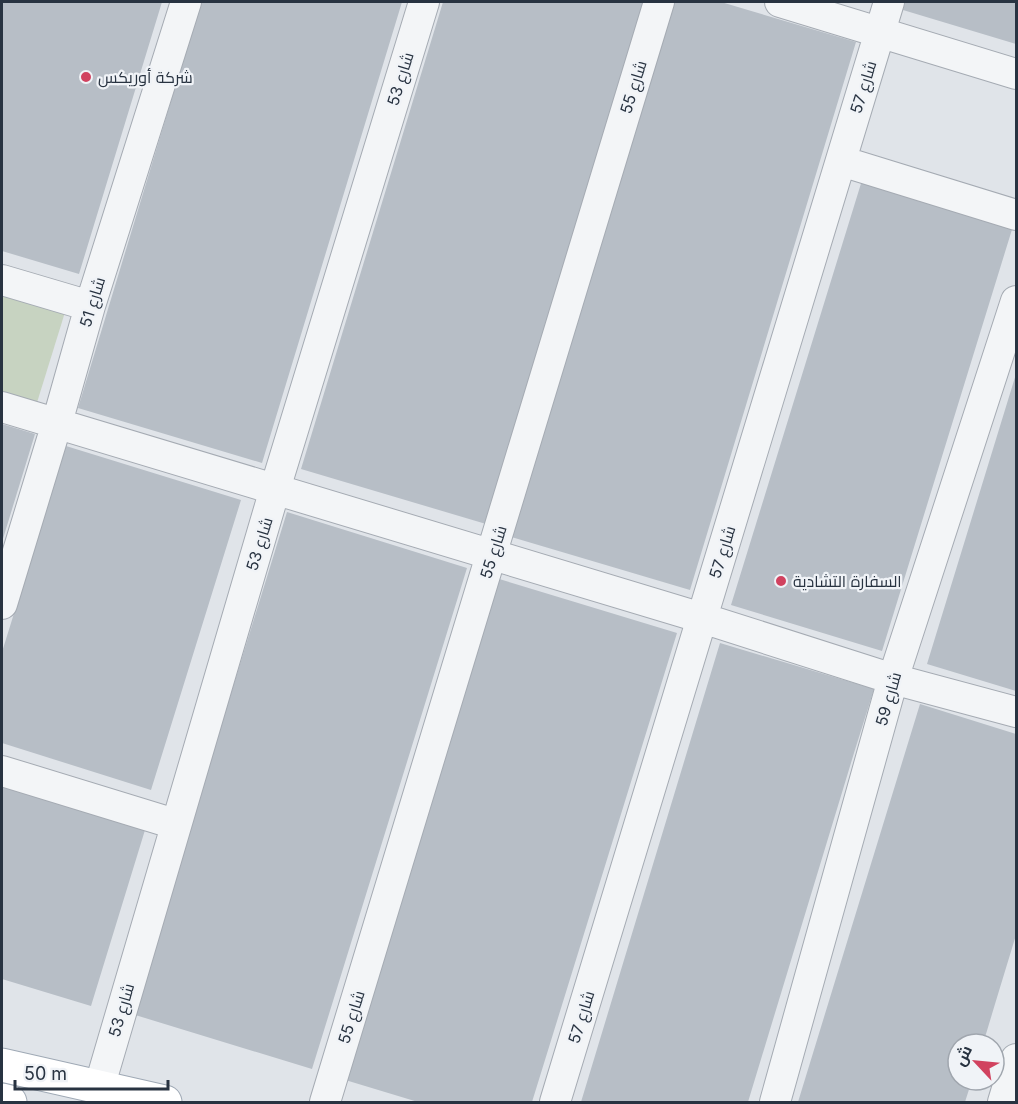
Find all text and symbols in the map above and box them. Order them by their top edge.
street label: شارع 53 [382,50,420,109]
street label: شارع 55 [615,58,653,117]
street label: شارع 57 [846,58,882,116]
place label: شركة أوريكس [98,67,193,88]
marker: شركة أوريكس [79,70,93,84]
street label: شارع 51 [75,274,111,330]
street label: شارع 53 [241,515,279,574]
street label: شارع 55 [475,523,513,582]
street label: شارع 57 [705,523,741,581]
place label: السفارة التشادية [793,571,902,591]
marker: السفارة التشادية [774,574,788,588]
street label: شارع 59 [871,670,907,729]
street label: شارع 53 [104,981,140,1040]
street label: شارع 55 [333,988,371,1047]
street label: شارع 57 [564,988,600,1046]
north arrow [946,1032,1006,1092]
text: ش [949,1042,976,1069]
scale bar [15,1053,168,1091]
text: 50 m [24,1063,67,1084]

